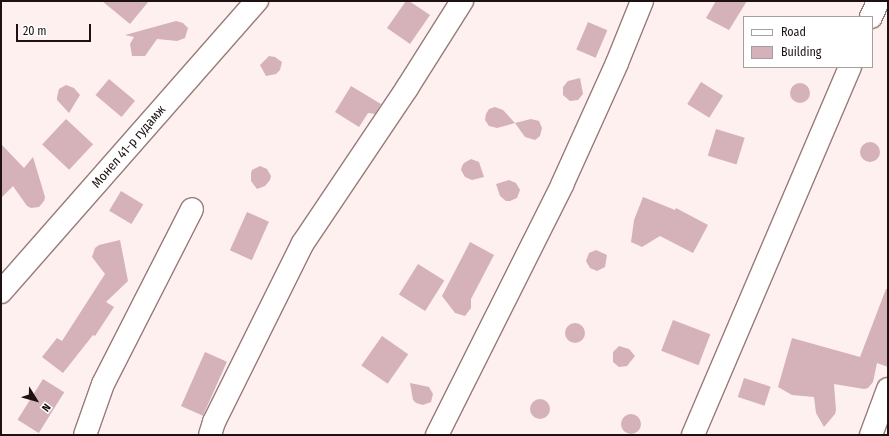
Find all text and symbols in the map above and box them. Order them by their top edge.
scale bar [18,16,93,42]
legend [743,16,873,68]
text: 20 m [23,24,47,38]
text: Road [781,25,806,39]
text: Building [781,45,821,59]
street label: Монел 41-р гудамж [89,103,169,191]
north arrow [16,380,56,420]
text: N [39,401,53,414]

